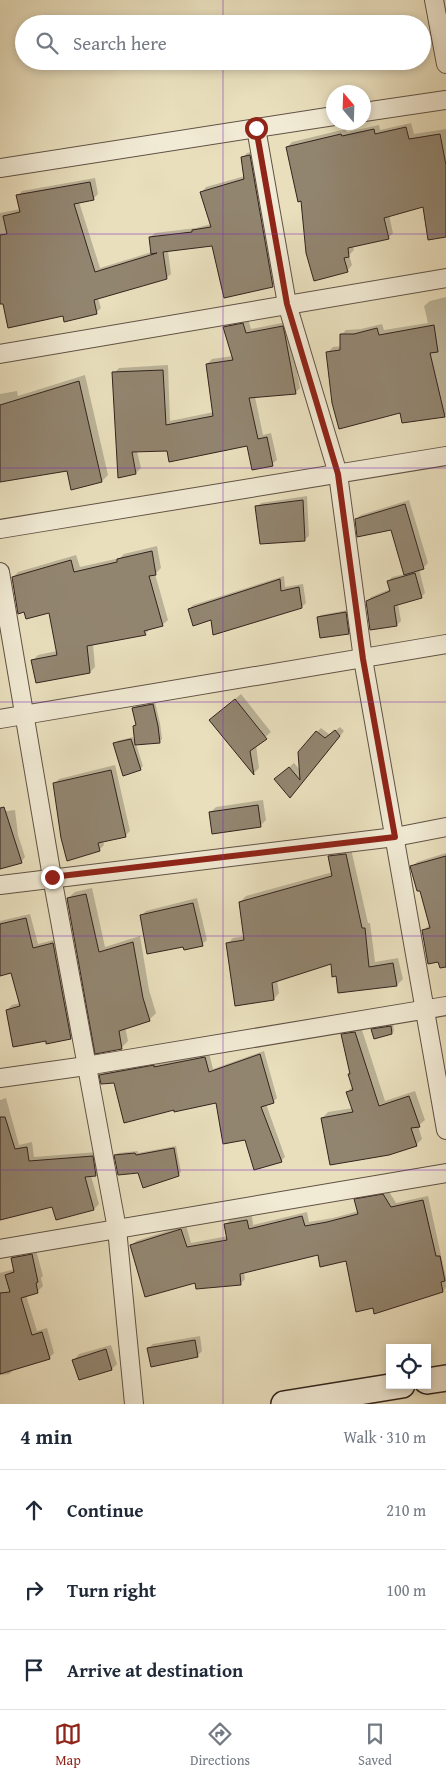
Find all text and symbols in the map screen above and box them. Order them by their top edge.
search box [15,15,431,70]
icon: search [33,29,61,57]
text: Search here [73,29,167,57]
north arrow [326,85,371,130]
route start [245,117,268,140]
route end [41,866,64,889]
map controls [386,1344,431,1389]
button: locate [386,1344,431,1389]
text: 4 min [20,1421,72,1452]
text: Walk · 310 m [343,1425,426,1449]
icon: ahead [20,1496,48,1524]
text: Continue [67,1496,144,1524]
text: 210 m [386,1498,426,1522]
icon: right [20,1576,48,1604]
text: Turn right [67,1576,156,1604]
text: 100 m [386,1578,426,1602]
icon: arrive [20,1656,48,1684]
text: Arrive at destination [67,1656,243,1684]
tab: Map [54,1720,82,1770]
tab: Directions [190,1720,250,1770]
tab: Saved [358,1720,392,1770]

